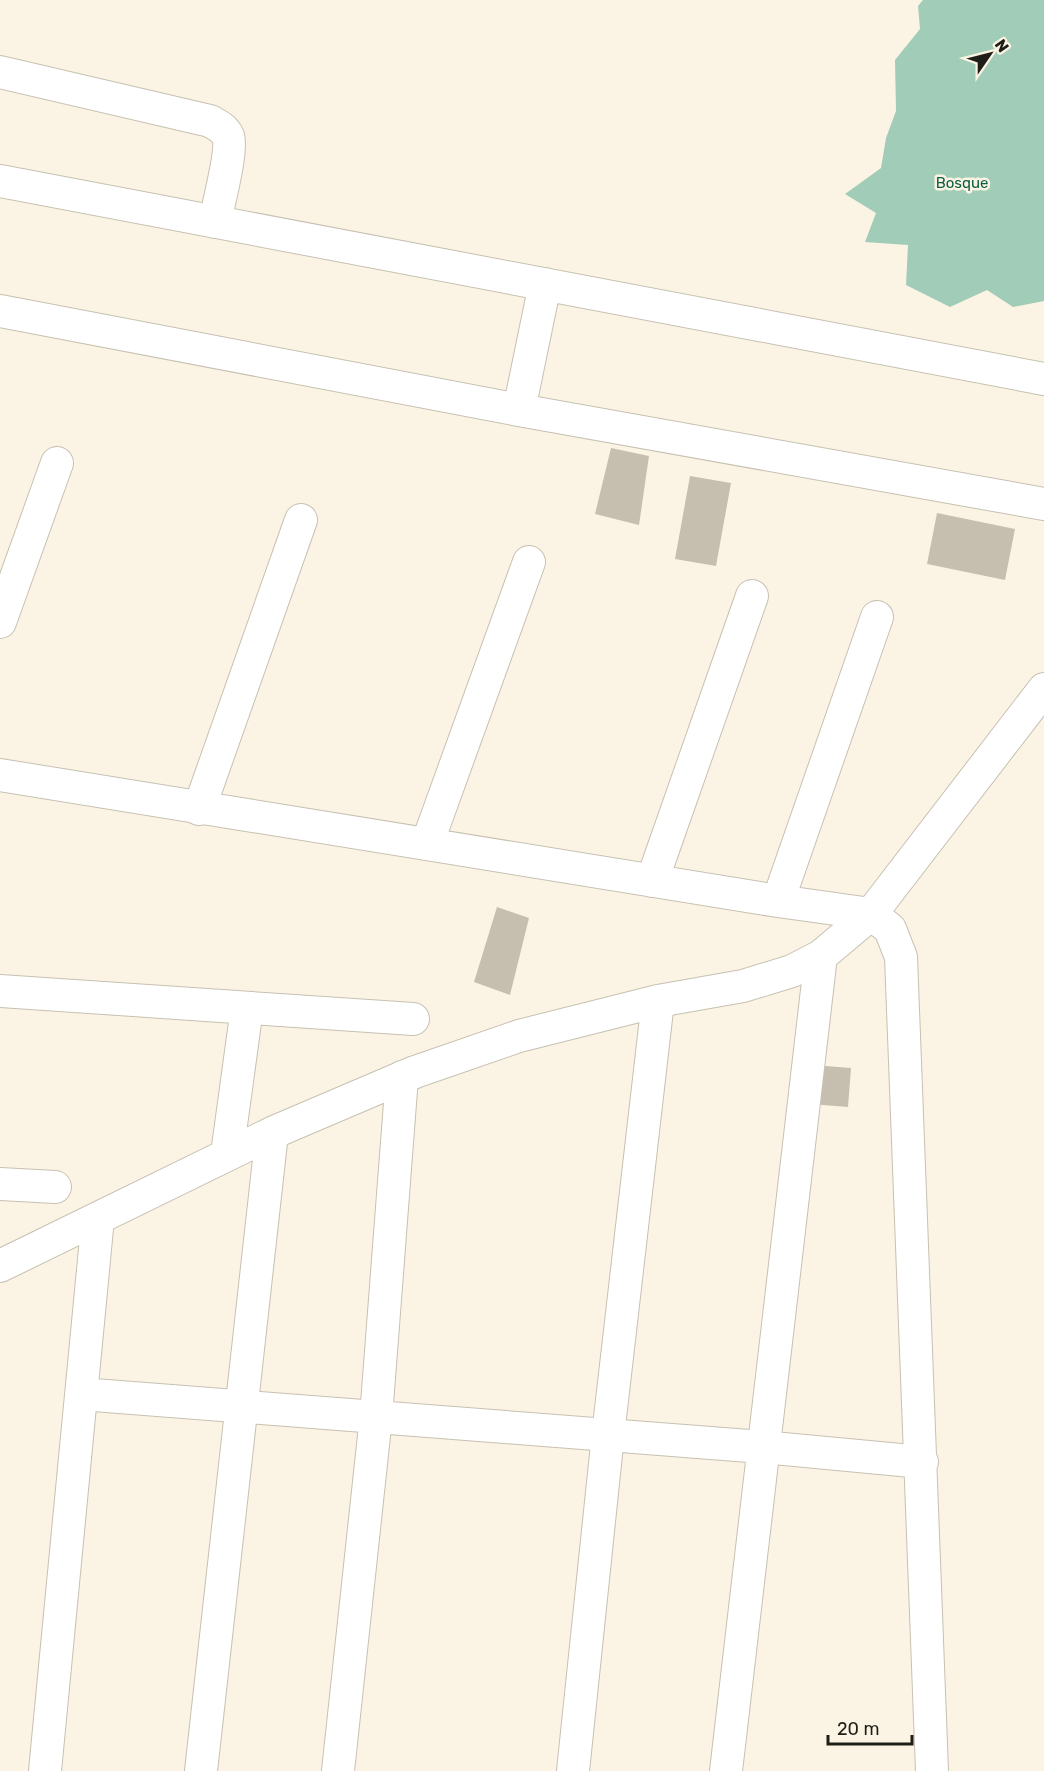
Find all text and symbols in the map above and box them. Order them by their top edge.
north arrow [960,24,1020,84]
text: N [991,36,1013,56]
park label: Bosque [936,174,988,192]
scale bar [828,1708,912,1746]
text: 20 m [837,1718,879,1740]

